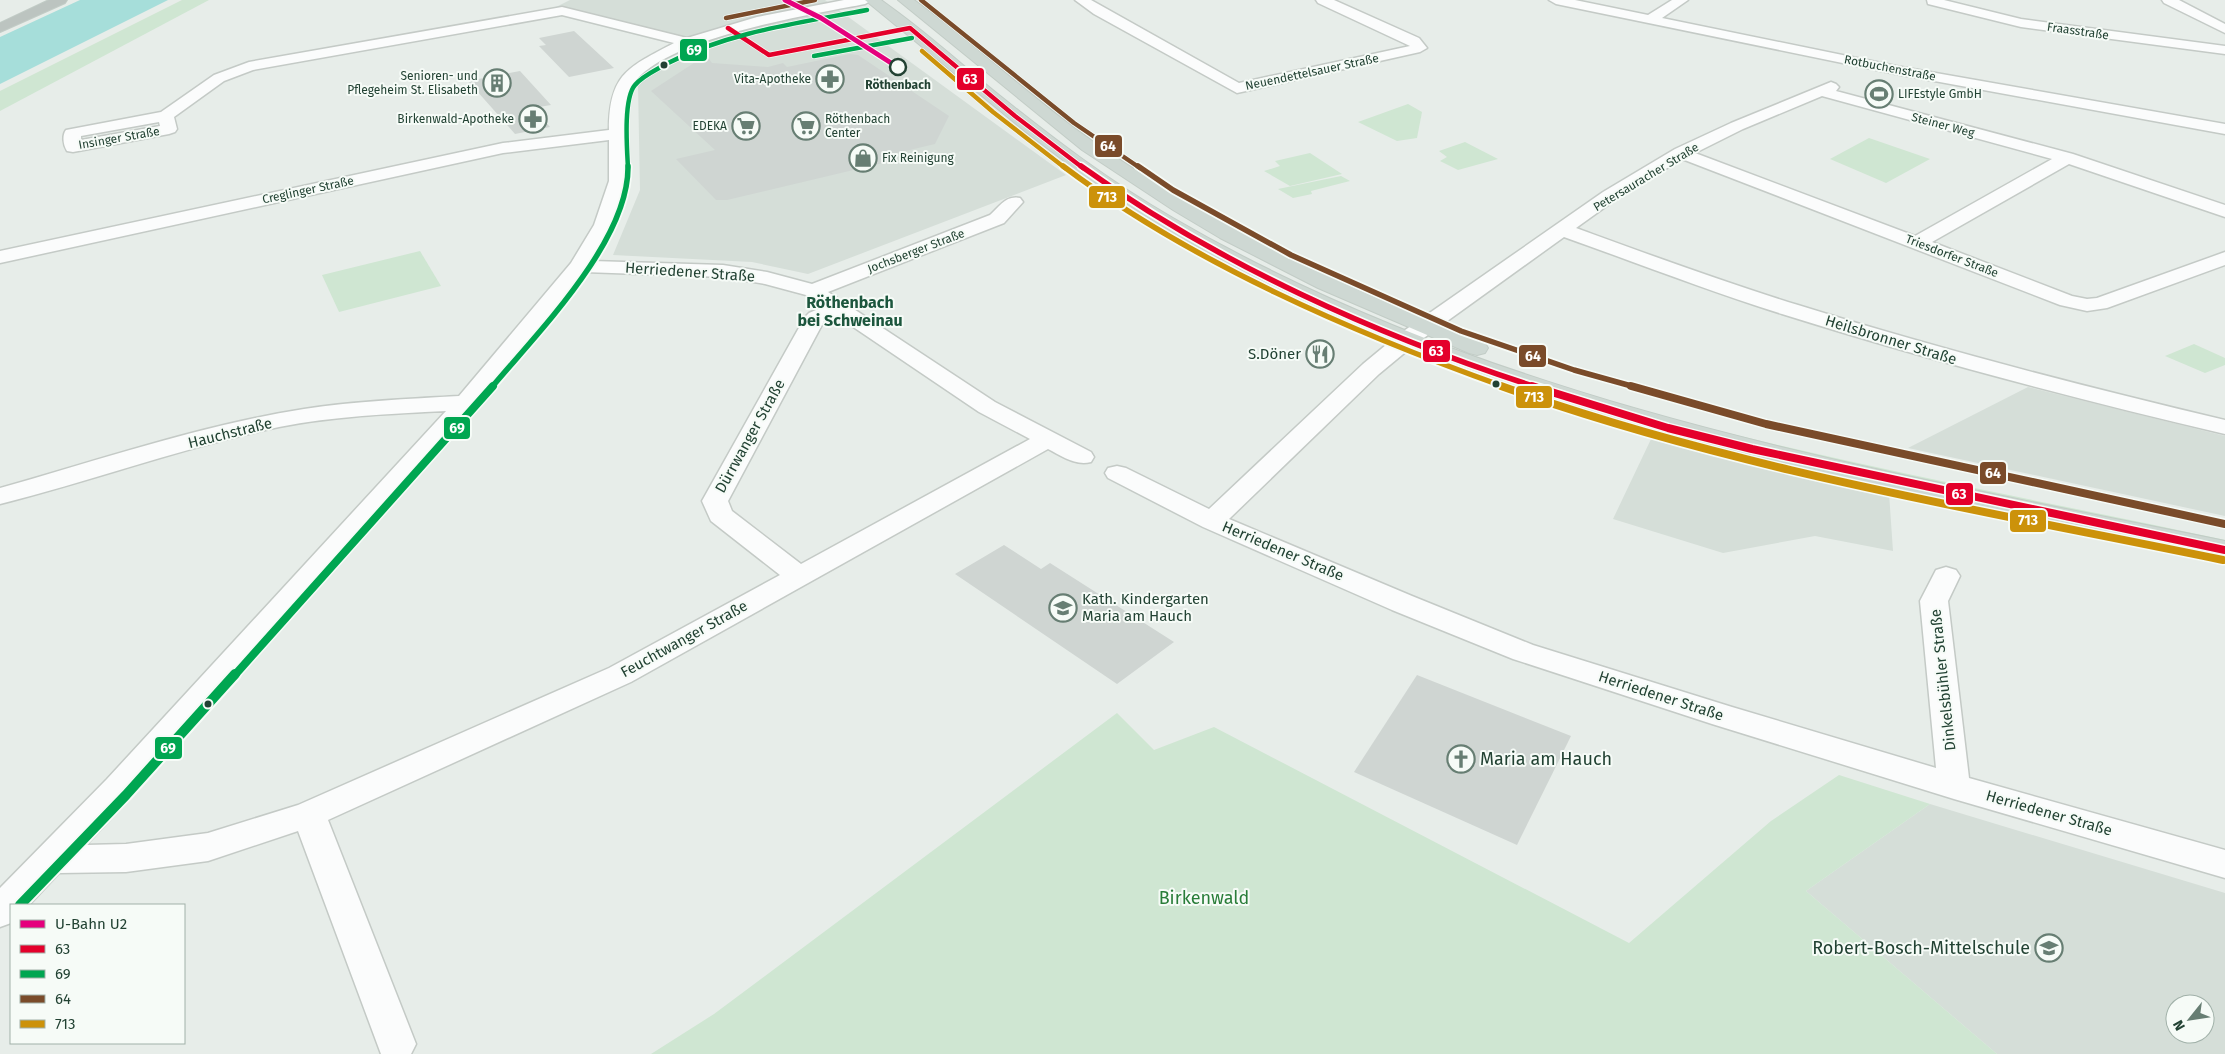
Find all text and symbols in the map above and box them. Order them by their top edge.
street label: Fraasstraße [2046,20,2110,42]
line badge: 69 [679,38,708,62]
text: 69 [686,42,702,59]
street label: Neuendettelsauer Straße [1244,51,1380,93]
street label: Rotbuchenstraße [1843,52,1937,84]
marker: Röthenbach [889,58,907,76]
unlabelled marker [659,60,669,70]
pharmacy icon: Vita-Apotheke [815,64,845,94]
line badge: 63 [956,67,985,91]
building icon: Senioren- und Pflegeheim St. Elisabeth [482,68,512,98]
place label: Senioren- und Pflegeheim St. Elisabeth [347,69,478,97]
text: 63 [962,71,978,88]
place label: Vita-Apotheke [734,72,811,86]
place label: Röthenbach [865,78,931,92]
sports icon: LIFEstyle GmbH [1864,79,1894,109]
place label: LIFEstyle GmbH [1898,87,1982,101]
pharmacy icon: Birkenwald-Apotheke [518,104,548,134]
street label: Steiner Weg [1910,110,1977,140]
supermarket icon: EDEKA [731,111,761,141]
supermarket icon: Röthenbach Center [791,111,821,141]
place label: Birkenwald-Apotheke [397,112,514,126]
place label: Röthenbach Center [825,112,890,140]
place label: EDEKA [692,119,727,133]
street label: Insinger Straße [77,124,161,152]
line badge: 64 [1094,134,1123,158]
text: 64 [1100,138,1116,155]
street label: Petersauracher Straße [1591,140,1701,214]
shop icon: Fix Reinigung [848,143,878,173]
place label: Fix Reinigung [882,151,954,165]
street label: Creglinger Straße [261,173,355,207]
line badge: 713 [1088,185,1126,209]
text: 713 [1097,189,1117,206]
street label: Jochsberger Straße [865,226,967,276]
street label: Triesdorfer Straße [1904,232,2000,280]
street label: Herriedener Straße [624,258,756,286]
district label: Röthenbach bei Schweinau [797,293,903,330]
street label: Heilsbronner Straße [1823,311,1959,369]
restaurant icon: S.Döner [1305,339,1335,369]
line badge: 63 [1422,339,1451,363]
text: 63 [1428,343,1444,360]
line badge: 64 [1518,344,1547,368]
place label: S.Döner [1248,345,1301,363]
text: 64 [1525,348,1541,365]
street label: Dürrwanger Straße [711,376,789,496]
unlabelled marker [1491,379,1501,389]
line badge: 713 [1515,385,1553,409]
text: 713 [1524,389,1544,406]
street label: Hauchstraße [186,414,274,452]
line badge: 69 [443,416,471,440]
text: 69 [449,420,465,437]
line badge: 64 [1979,461,2007,485]
text: 64 [1985,465,2001,482]
line badge: 63 [1945,482,1974,506]
text: 63 [1951,486,1967,503]
line badge: 713 [2009,509,2047,533]
text: 713 [2018,512,2038,529]
street label: Herriedener Straße [1219,517,1347,585]
place label: Kath. Kindergarten Maria am Hauch [1082,590,1209,625]
school or university icon: Kath. Kindergarten Maria am Hauch [1048,593,1078,623]
street label: Feuchtwanger Straße [617,597,751,681]
street label: Dinkelsbühler Straße [1927,608,1959,752]
street label: Herriedener Straße [1596,667,1726,725]
unlabelled marker [203,699,213,709]
line badge: 69 [154,736,183,760]
text: 69 [160,740,176,757]
church icon: Maria am Hauch [1446,744,1476,774]
place label: Maria am Hauch [1480,748,1612,770]
street label: Herriedener Straße [1984,786,2114,840]
park label: Birkenwald [1159,887,1249,909]
legend [10,904,185,1044]
text: U-Bahn U2 [55,915,127,933]
school or university icon: Robert-Bosch-Mittelschule [2034,933,2064,963]
place label: Robert-Bosch-Mittelschule [1812,937,2030,959]
text: 63 [55,940,70,958]
text: 69 [55,965,71,983]
text: 64 [55,990,71,1008]
north arrow [2165,994,2215,1044]
text: 713 [55,1015,75,1033]
text: N [2169,1017,2189,1034]

